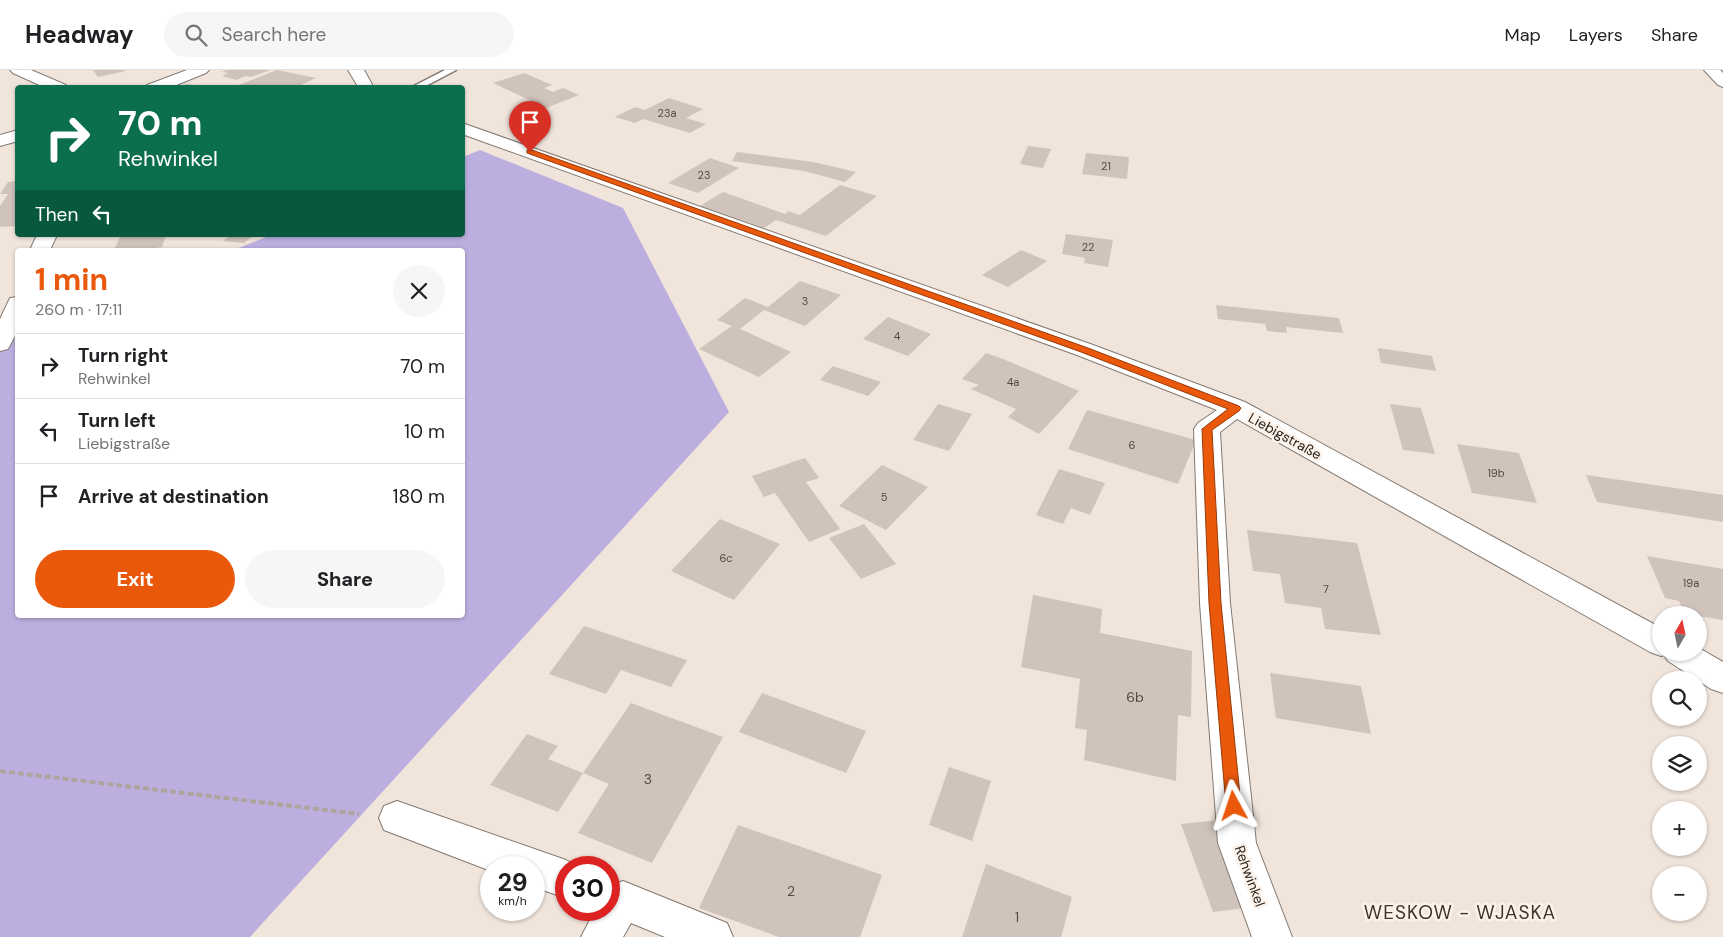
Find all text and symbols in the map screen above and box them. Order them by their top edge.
search box [164,12,514,57]
text: Headway [25,19,134,50]
icon: search [182,21,210,49]
text: Search here [222,22,326,47]
text: Map [1505,23,1541,47]
text: Layers [1569,23,1623,47]
text: Share [1651,23,1698,47]
text: 70 m [118,100,202,146]
pin [509,101,551,152]
icon: right [35,105,100,170]
house number: 23a [658,106,676,120]
icon: arrive [516,108,544,136]
text: Rehwinkel [118,144,218,173]
house number: 21 [1101,159,1111,173]
house number: 23 [698,168,710,182]
icon: left [88,200,116,228]
text: Then [35,202,78,227]
house number: 22 [1082,240,1094,254]
text: 1 min [35,260,108,299]
button: close [393,265,445,317]
house number: 3 [802,294,808,308]
text: 260 m · 17:11 [35,299,122,320]
house number: 4 [894,329,901,343]
text: Turn right [78,343,168,368]
icon: right [35,352,63,380]
text: 70 m [400,354,445,379]
text: Rehwinkel [78,368,151,389]
house number: 4a [1007,375,1019,389]
text: Turn left [78,408,156,433]
street label: Liebigstraße [1245,409,1325,463]
icon: left [35,417,63,445]
text: 10 m [404,419,445,444]
text: Liebigstraße [78,433,170,454]
house number: 6 [1129,438,1136,452]
house number: 19b [1487,466,1505,480]
icon: arrive [35,482,63,510]
text: Arrive at destination [78,484,269,509]
text: 180 m [393,484,445,509]
house number: 5 [881,490,888,504]
button: Exit [35,550,235,608]
button: Share [245,550,445,608]
house number: 6c [719,551,733,565]
house number: 19a [1683,576,1699,590]
house number: 7 [1323,582,1329,596]
north arrow [1652,606,1708,661]
map controls [1652,606,1707,921]
button: search [1652,671,1707,726]
house number: 6b [1126,688,1144,706]
button: layers [1652,736,1707,791]
house number: 3 [644,770,652,788]
position arrow [1207,779,1259,831]
button: + [1652,801,1707,856]
street label: Rehwinkel [1231,843,1269,909]
speed limit sign: 30 [555,856,620,921]
text: 29 [497,866,528,899]
button: − [1652,866,1707,921]
house number: 2 [787,882,795,900]
text: km/h [498,893,527,909]
district label: WESKOW - WJASKA [1364,900,1556,925]
house number: 1 [1015,908,1019,926]

